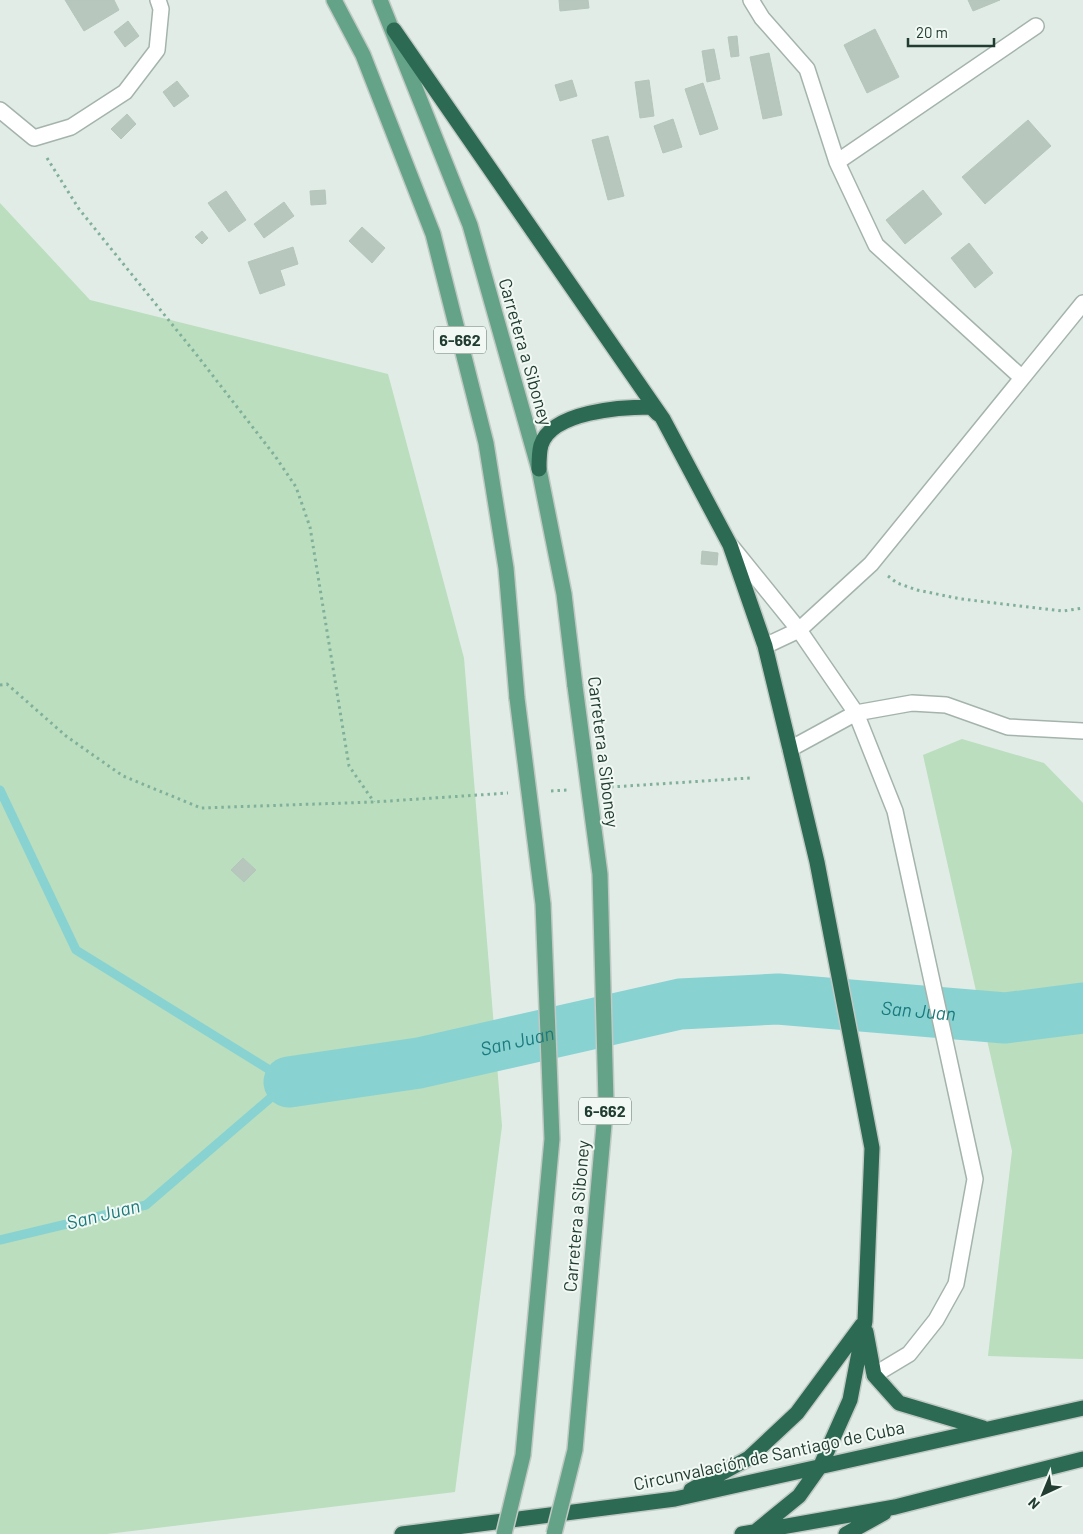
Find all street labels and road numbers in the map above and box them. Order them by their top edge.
street label: Carretera a Siboney [494,275,558,428]
road number: 6-662 [434,326,486,354]
street label: Carretera a Siboney [584,675,624,829]
road number: 6-662 [579,1098,631,1124]
street label: Carretera a Siboney [558,1139,594,1293]
street label: Circunvalación de Santiago de Cuba [631,1415,906,1495]

